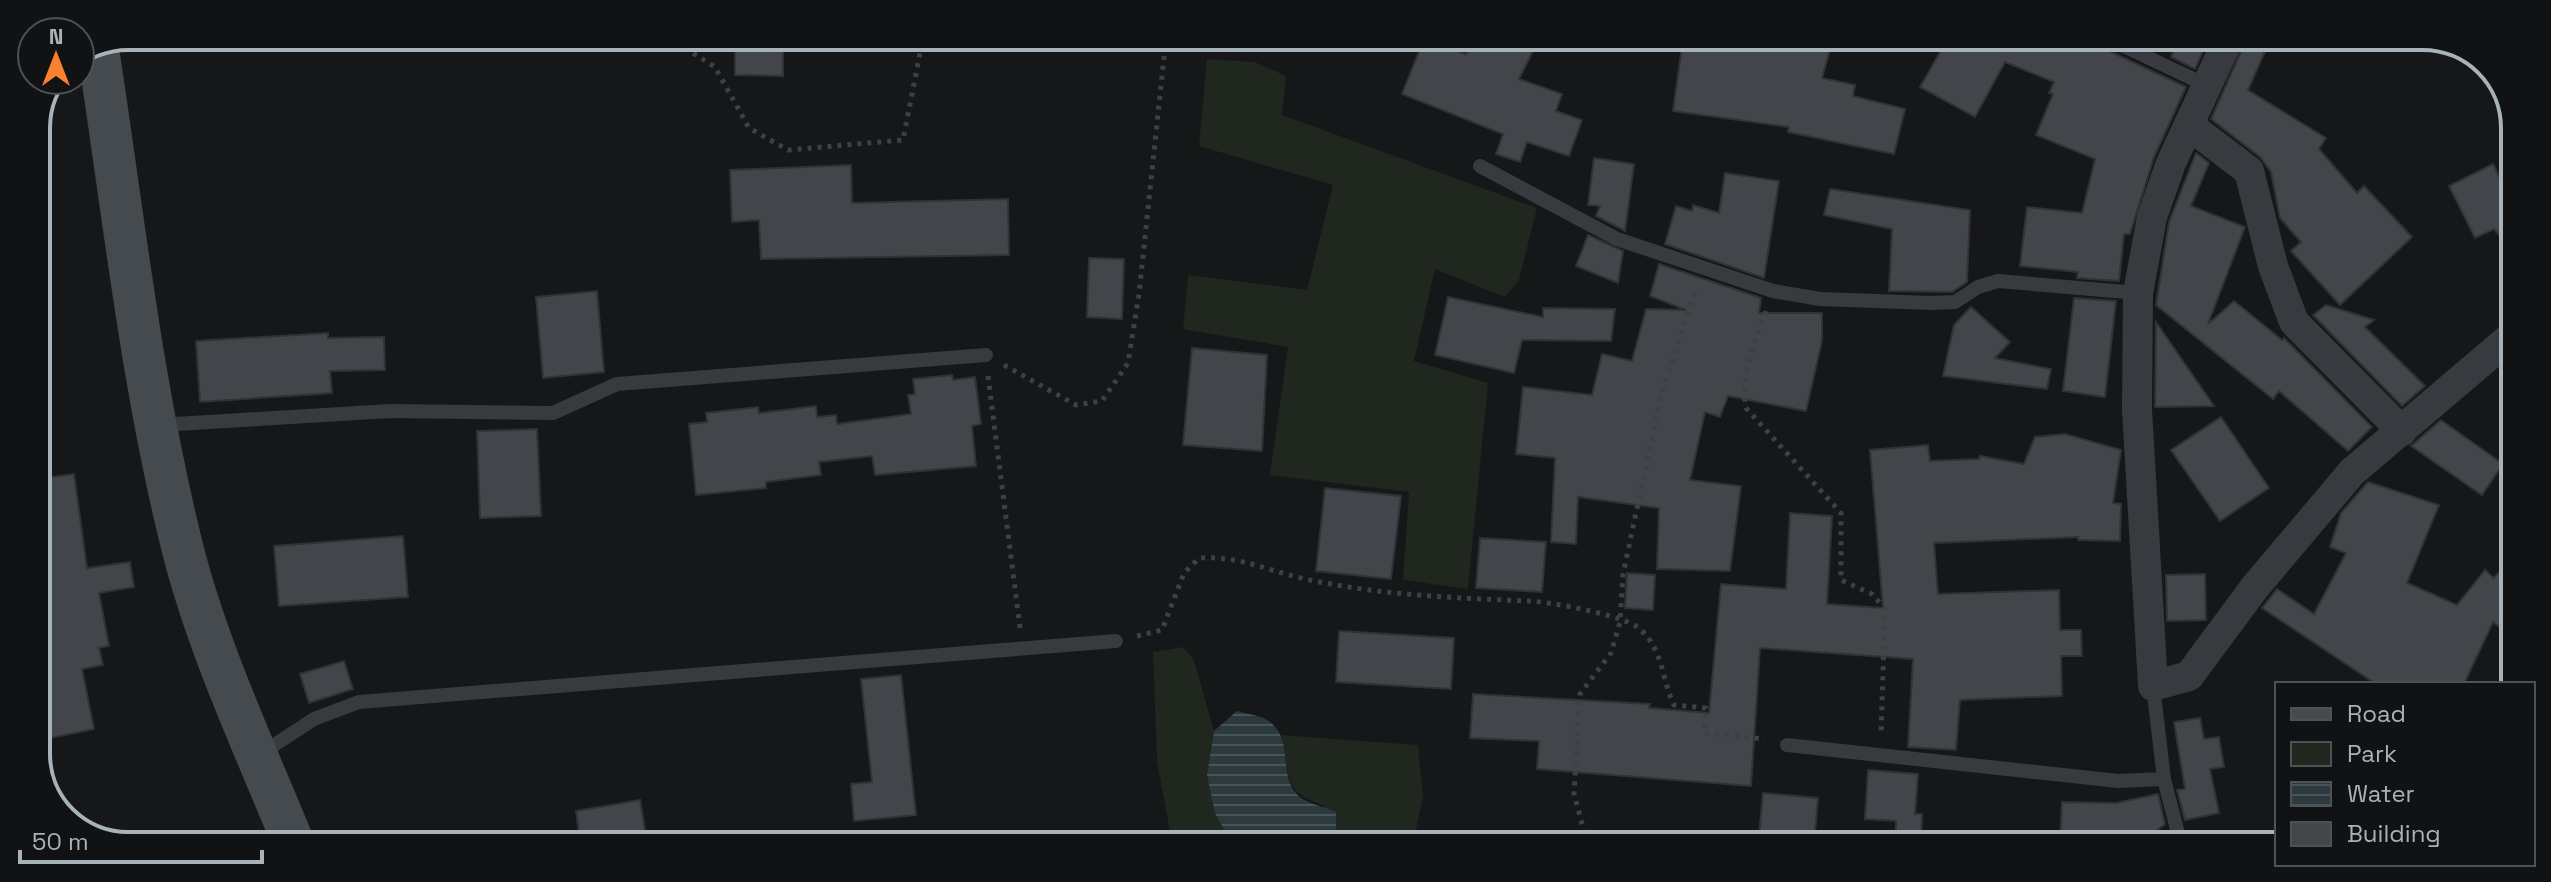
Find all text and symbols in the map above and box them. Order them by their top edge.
north arrow [16,16,96,96]
text: N [49,22,63,50]
legend [2275,682,2535,866]
text: Road [2347,698,2406,729]
text: Park [2347,738,2397,769]
text: Water [2347,778,2415,809]
scale bar [20,814,262,864]
text: Building [2347,818,2441,849]
text: 50 m [32,826,89,857]

